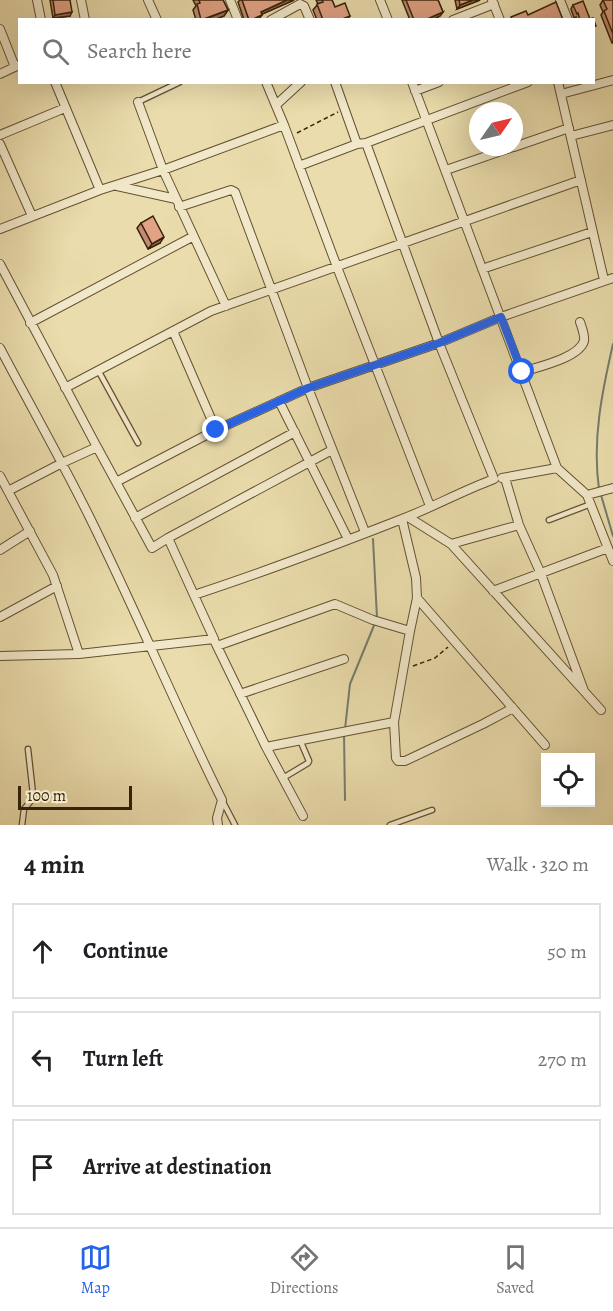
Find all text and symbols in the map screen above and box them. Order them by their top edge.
search box [18,18,595,84]
icon: search [39,35,72,68]
text: Search here [87,36,192,66]
north arrow [469,102,523,156]
route start [508,358,534,384]
route end [202,416,228,442]
map controls [541,753,595,807]
button: locate [541,753,595,807]
scale bar [18,783,132,810]
text: 100 m [27,785,66,807]
text: 4 min [24,847,85,882]
text: Walk · 320 m [487,851,589,878]
icon: ahead [26,935,59,968]
text: Continue [83,936,168,966]
text: 50 m [547,938,587,965]
icon: left [26,1043,59,1076]
text: Turn left [83,1044,163,1074]
text: 270 m [538,1046,587,1073]
icon: arrive [26,1151,59,1184]
text: Arrive at destination [83,1152,272,1182]
tab: Map [79,1241,112,1299]
tab: Directions [270,1241,338,1299]
tab: Saved [496,1241,534,1299]

